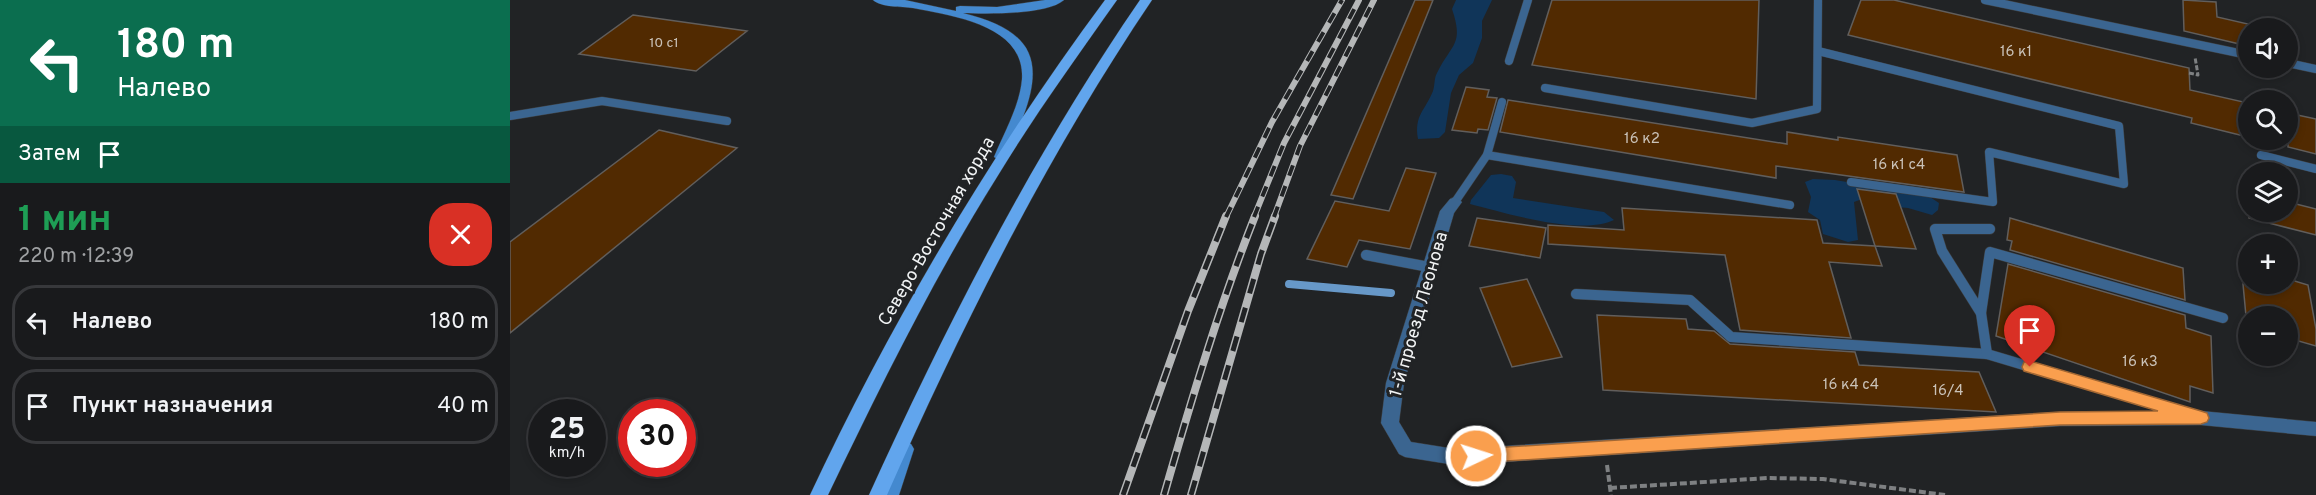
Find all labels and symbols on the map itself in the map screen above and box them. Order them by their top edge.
house number: 10 с1 [649,35,679,52]
house number: 16 к1 [2000,43,2032,62]
house number: 16 к2 [1624,130,1660,149]
street label: Северо-Восточная хорда [874,133,1001,330]
house number: 16 к1 с4 [1873,156,1925,175]
street label: 1-й проезд Леонова [1385,229,1454,400]
pin [2004,305,2055,367]
house number: 16 к3 [2122,353,2158,372]
house number: 16 к4 с4 [1823,376,1879,395]
house number: 16/4 [1932,382,1964,401]
speed limit sign: 30 [618,399,696,477]
position arrow [1444,424,1508,488]

